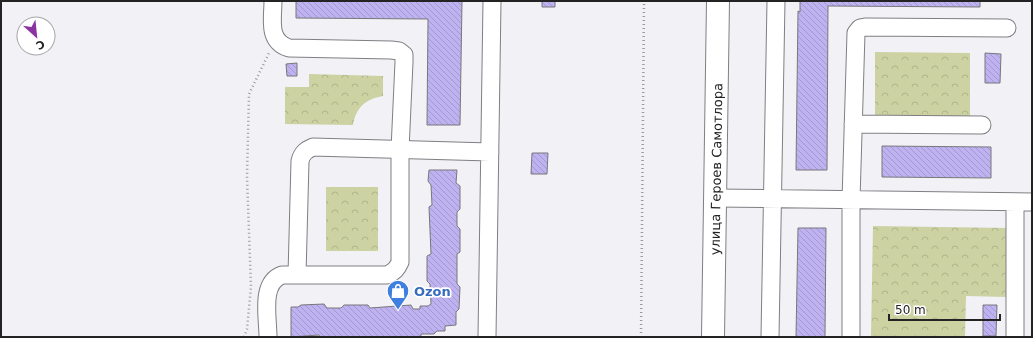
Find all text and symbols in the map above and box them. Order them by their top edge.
north arrow [16,16,56,56]
text: С [34,37,47,52]
street label: улица Героев Самотлора [707,83,726,255]
shop icon: Ozon [385,278,411,311]
place label: Ozon [414,284,451,299]
scale bar [889,296,1000,322]
text: 50 m [895,303,926,317]

